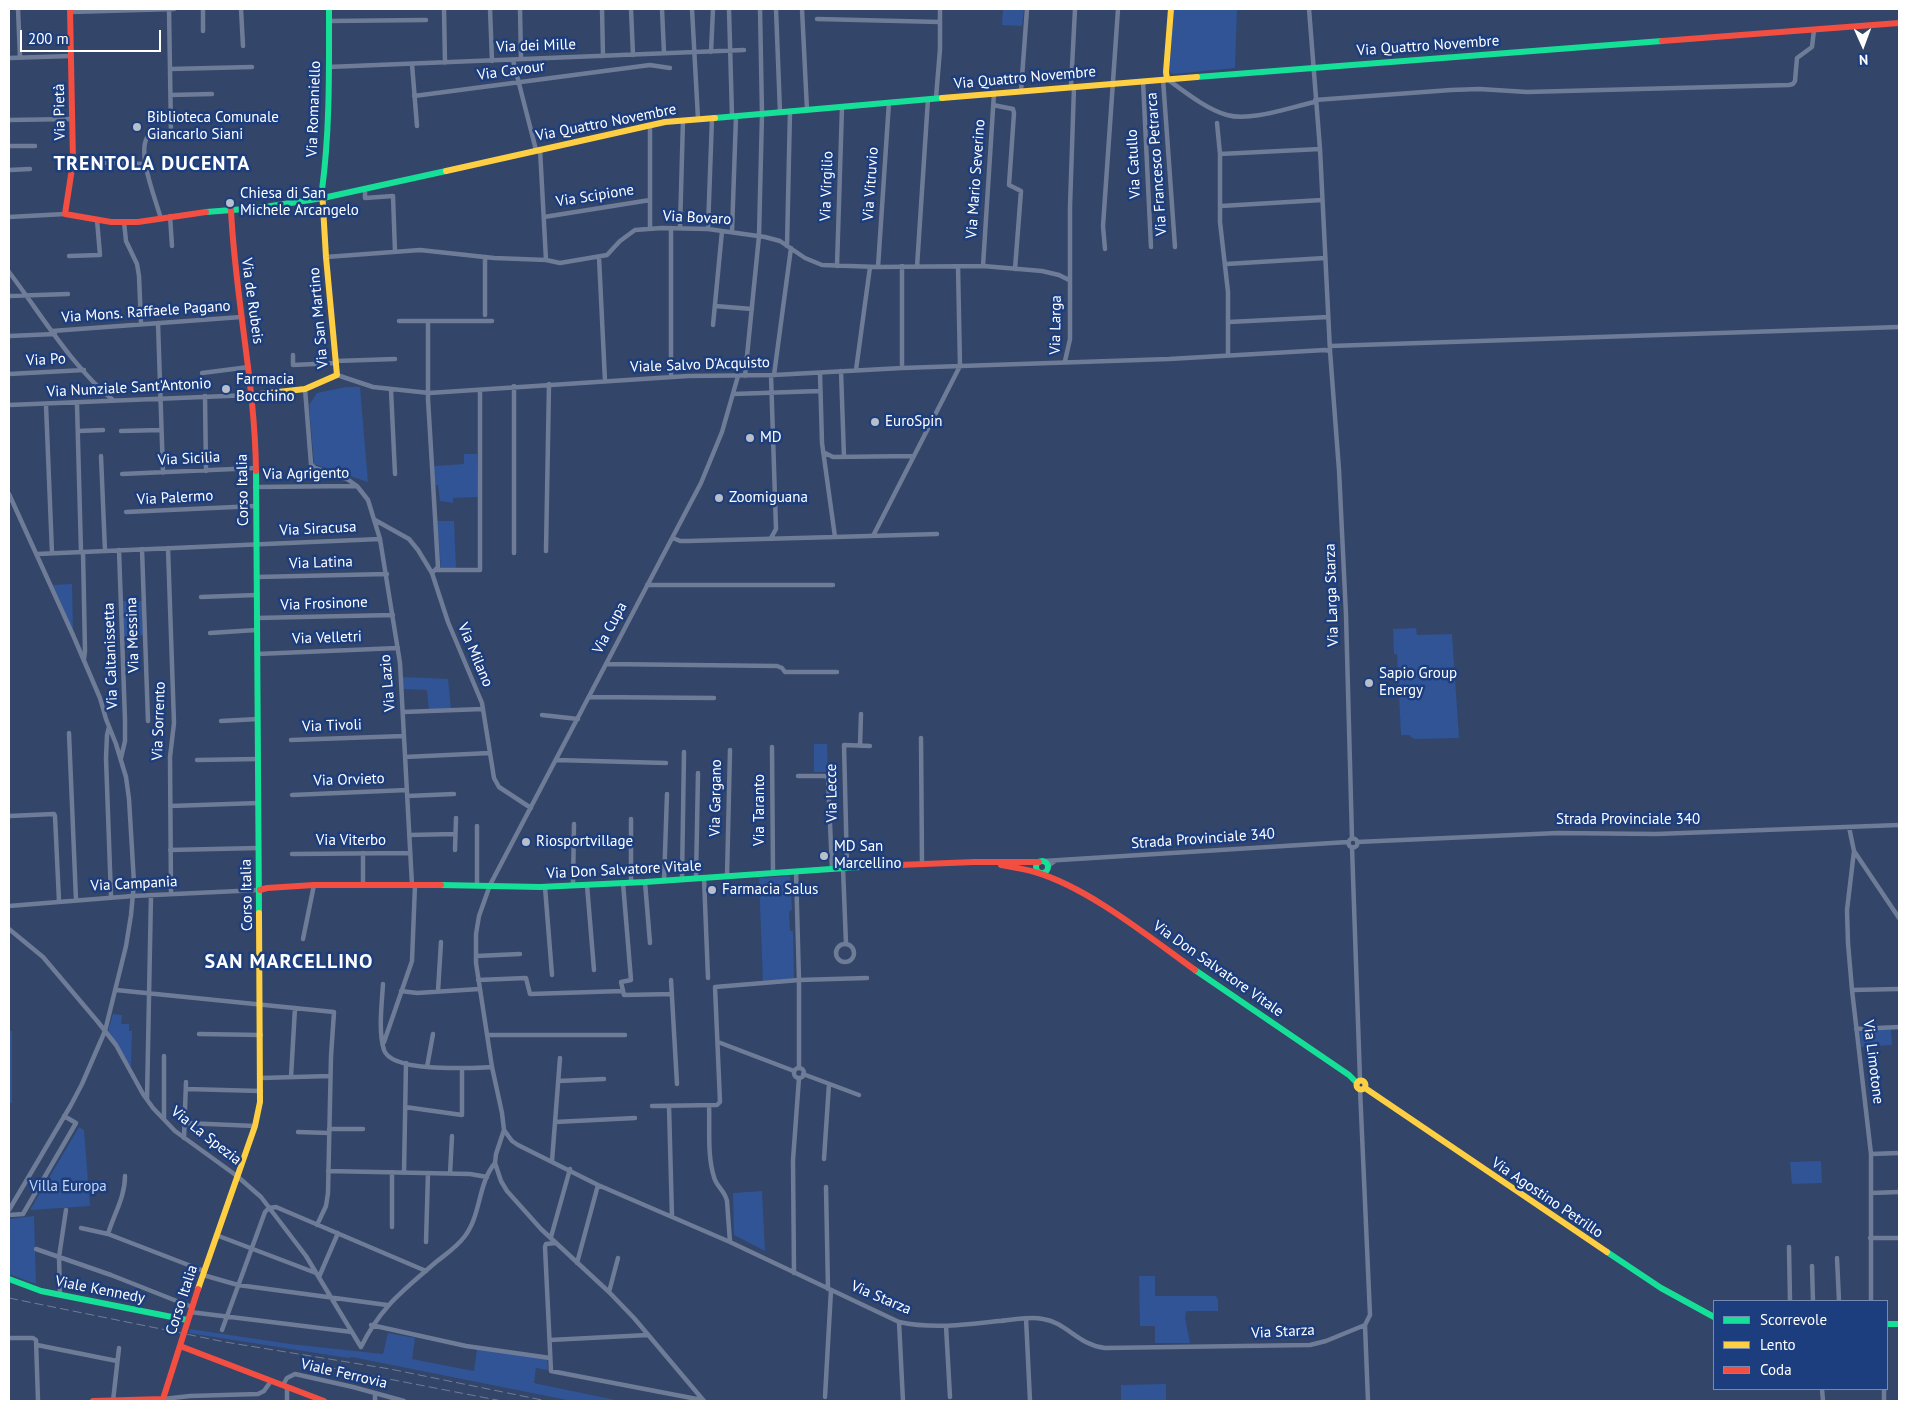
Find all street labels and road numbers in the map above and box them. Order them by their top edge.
street label: Via Quattro Novembre [1356,32,1500,60]
street label: Via dei Mille [496,36,576,56]
street label: Via Cavour [476,57,546,85]
street label: Via Romaniello [303,60,325,158]
street label: Via Quattro Novembre [953,63,1097,93]
street label: Via Pietà [51,84,69,140]
street label: Via Francesco Petrarca [1143,92,1171,236]
street label: Via Quattro Novembre [534,101,678,145]
street label: Via Mario Severino [963,119,989,239]
street label: Via Catullo [1123,129,1145,199]
street label: Via Vitruvio [859,146,883,222]
street label: Via Virgilio [817,151,837,221]
street label: Via Scipione [555,181,635,211]
street label: Via Bovaro [662,207,732,229]
street label: Via de Rubeis [237,257,267,345]
street label: Via San Martino [306,267,332,369]
street label: Via Larga [1046,295,1066,355]
street label: Via Mons. Raffaele Pagano [61,297,231,327]
street label: Via Po [26,350,66,370]
street label: Viale Salvo D'Acquisto [630,354,770,376]
street label: Via Nunziale Sant'Antonio [46,375,212,401]
street label: Via Sicilia [157,448,221,470]
street label: Corso Italia [233,454,253,526]
street label: Via Agrigento [263,464,349,484]
street label: Via Palermo [136,487,214,509]
street label: Via Siracusa [279,518,357,540]
street label: Via Larga Starza [1321,543,1343,647]
street label: Via Latina [289,553,353,573]
street label: Via Frosinone [280,593,368,615]
street label: Via Messina [123,597,143,673]
street label: Via Cupa [589,599,631,657]
street label: Via Caltanissetta [100,602,122,710]
street label: Via Milano [453,620,497,690]
street label: Via Velletri [292,628,362,648]
street label: Via Lazio [377,654,399,712]
street label: Via Sorrento [149,681,169,761]
street label: Via Tivoli [302,716,362,736]
street label: Via Gargano [706,759,726,837]
street label: Via Lecce [822,763,842,823]
street label: Via Orvieto [313,770,385,790]
street label: Via Taranto [751,774,769,846]
street label: Strada Provinciale 340 [1556,811,1700,829]
street label: Strada Provinciale 340 [1130,825,1276,853]
street label: Via Viterbo [316,832,386,850]
street label: Via Don Salvatore Vitale [546,857,702,883]
street label: Corso Italia [237,859,257,931]
street label: Via Campania [90,873,178,895]
street label: Via Don Salvatore Vitale [1149,917,1287,1021]
street label: Via Limotone [1859,1019,1887,1105]
street label: Via La Spezia [167,1103,245,1169]
street label: Via Agostino Petrillo [1488,1154,1606,1242]
street label: Corso Italia [162,1263,202,1337]
street label: Viale Kennedy [54,1272,146,1308]
street label: Via Starza [848,1277,914,1319]
street label: Via Starza [1251,1321,1315,1343]
street label: Viale Ferrovia [299,1355,389,1393]

